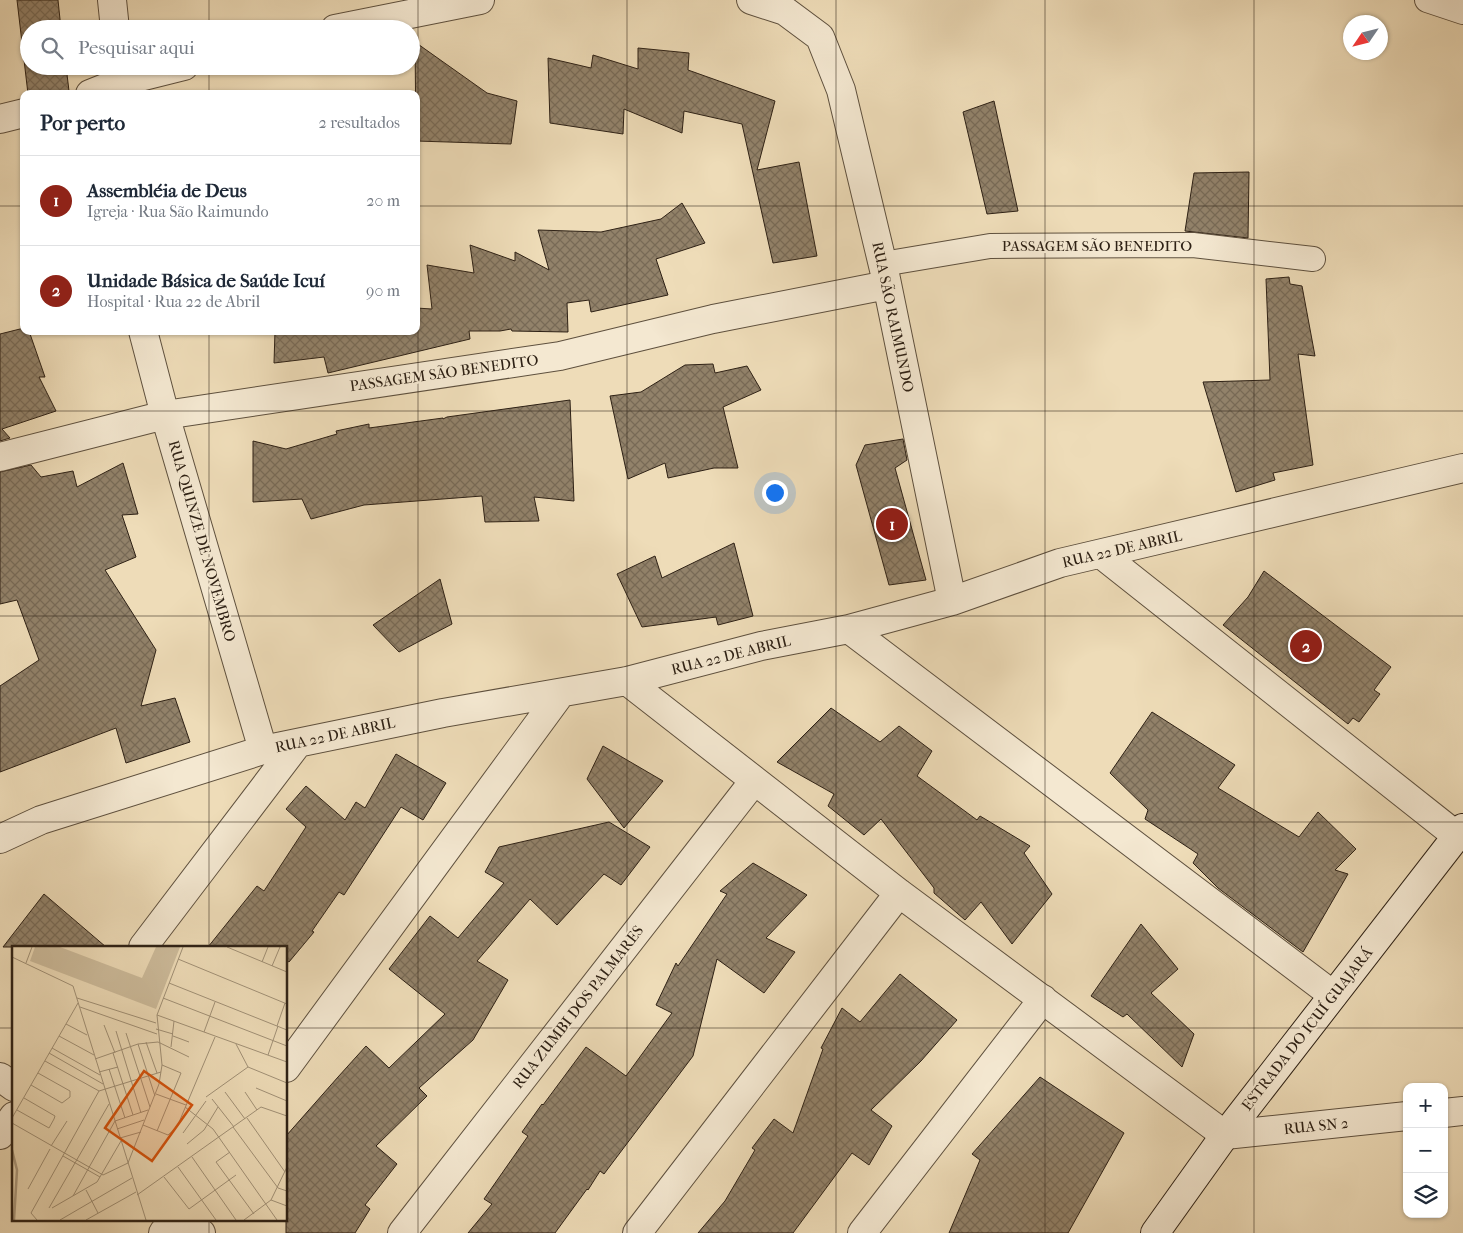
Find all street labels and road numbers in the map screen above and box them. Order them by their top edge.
street label: PASSAGEM SÃO BENEDITO [1002,237,1192,255]
street label: RUA SÃO RAIMUNDO [868,240,918,394]
street label: PASSAGEM SÃO BENEDITO [348,351,540,395]
street label: RUA QUINZE DE NOVEMBRO [165,438,239,644]
street label: RUA 22 DE ABRIL [1060,526,1184,572]
street label: RUA 22 DE ABRIL [669,631,793,679]
street label: RUA 22 DE ABRIL [273,713,397,757]
street label: RUA ZUMBI DOS PALMARES [509,922,647,1092]
street label: ESTRADA DO ICUÍ GUAJARÁ [1238,944,1377,1114]
street label: RUA SN 2 [1283,1114,1350,1138]

